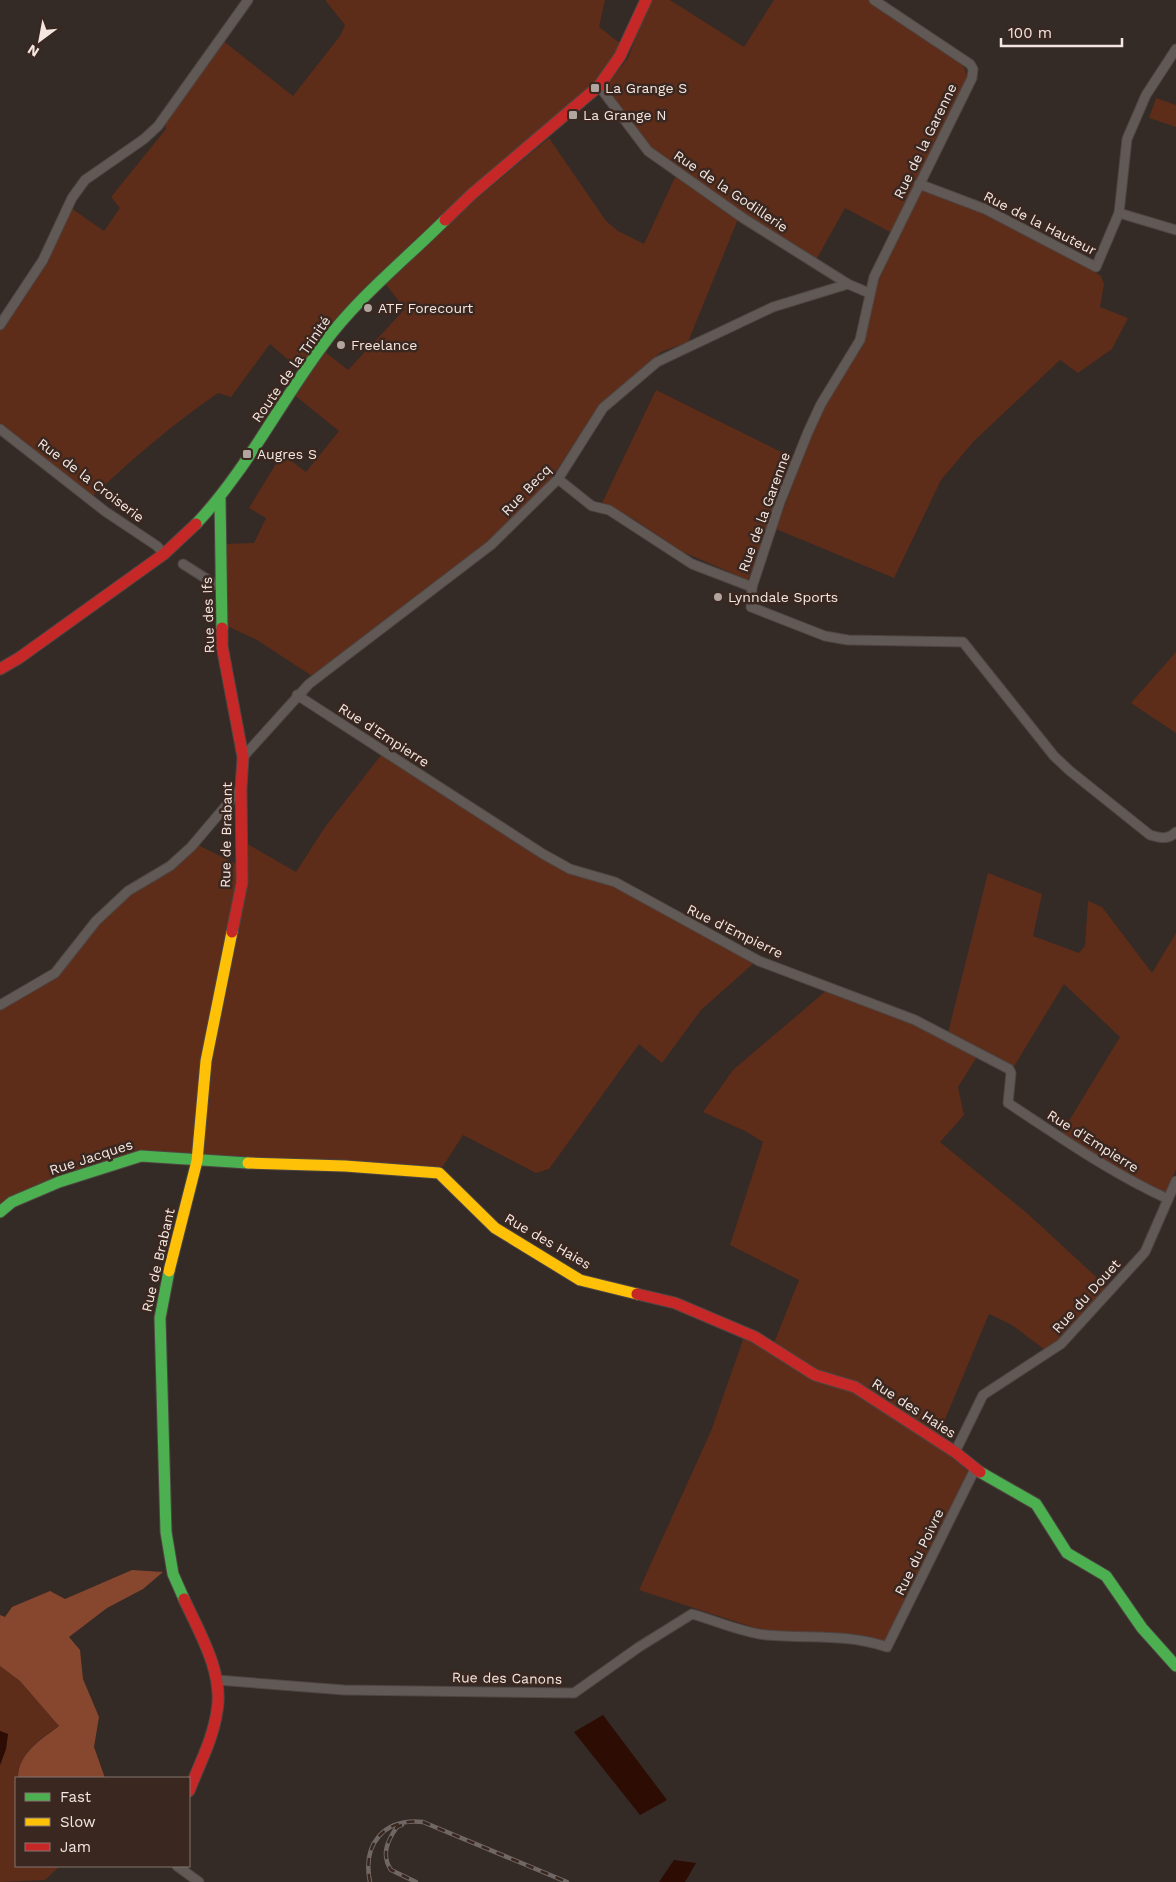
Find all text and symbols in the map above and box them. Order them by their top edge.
north arrow [15,15,65,65]
scale bar [1001,15,1122,47]
text: 100 m [1008,24,1052,42]
text: N [24,41,42,61]
place label: La Grange S [605,80,687,96]
street label: Rue de la Garenne [890,81,960,201]
marker: La Grange S [589,82,601,94]
place label: La Grange N [583,107,667,123]
marker: La Grange N [567,109,579,121]
street label: Rue de la Godillerie [671,147,791,235]
street label: Rue de la Hauteur [981,188,1099,258]
place label: ATF Forecourt [378,300,473,316]
marker: ATF Forecourt [362,302,374,314]
street label: Route de la Trinité [248,313,334,425]
place label: Freelance [351,337,417,353]
marker: Freelance [335,339,347,351]
street label: Rue de la Croiserie [35,435,147,525]
place label: Augres S [257,446,317,462]
marker: Augres S [241,448,253,460]
street label: Rue de la Garenne [735,450,793,574]
street label: Rue Becq [498,461,554,519]
street label: Rue des Ifs [199,576,217,654]
place label: Lynndale Sports [728,589,838,605]
marker: Lynndale Sports [712,591,724,603]
street label: Rue d'Empierre [336,700,432,770]
street label: Rue de Brabant [217,782,235,888]
street label: Rue d'Empierre [684,901,786,961]
street label: Rue d'Empierre [1044,1106,1142,1176]
street label: Rue Jacques [47,1136,135,1178]
street label: Rue de Brabant [138,1206,178,1313]
street label: Rue des Haies [502,1210,594,1272]
street label: Rue du Douet [1049,1256,1123,1336]
street label: Rue des Haies [869,1375,959,1441]
street label: Rue du Poivre [891,1506,947,1598]
street label: Rue des Canons [452,1669,562,1687]
legend [15,1777,190,1867]
text: Fast [60,1788,92,1806]
text: Slow [60,1813,96,1831]
text: Jam [60,1838,91,1856]

